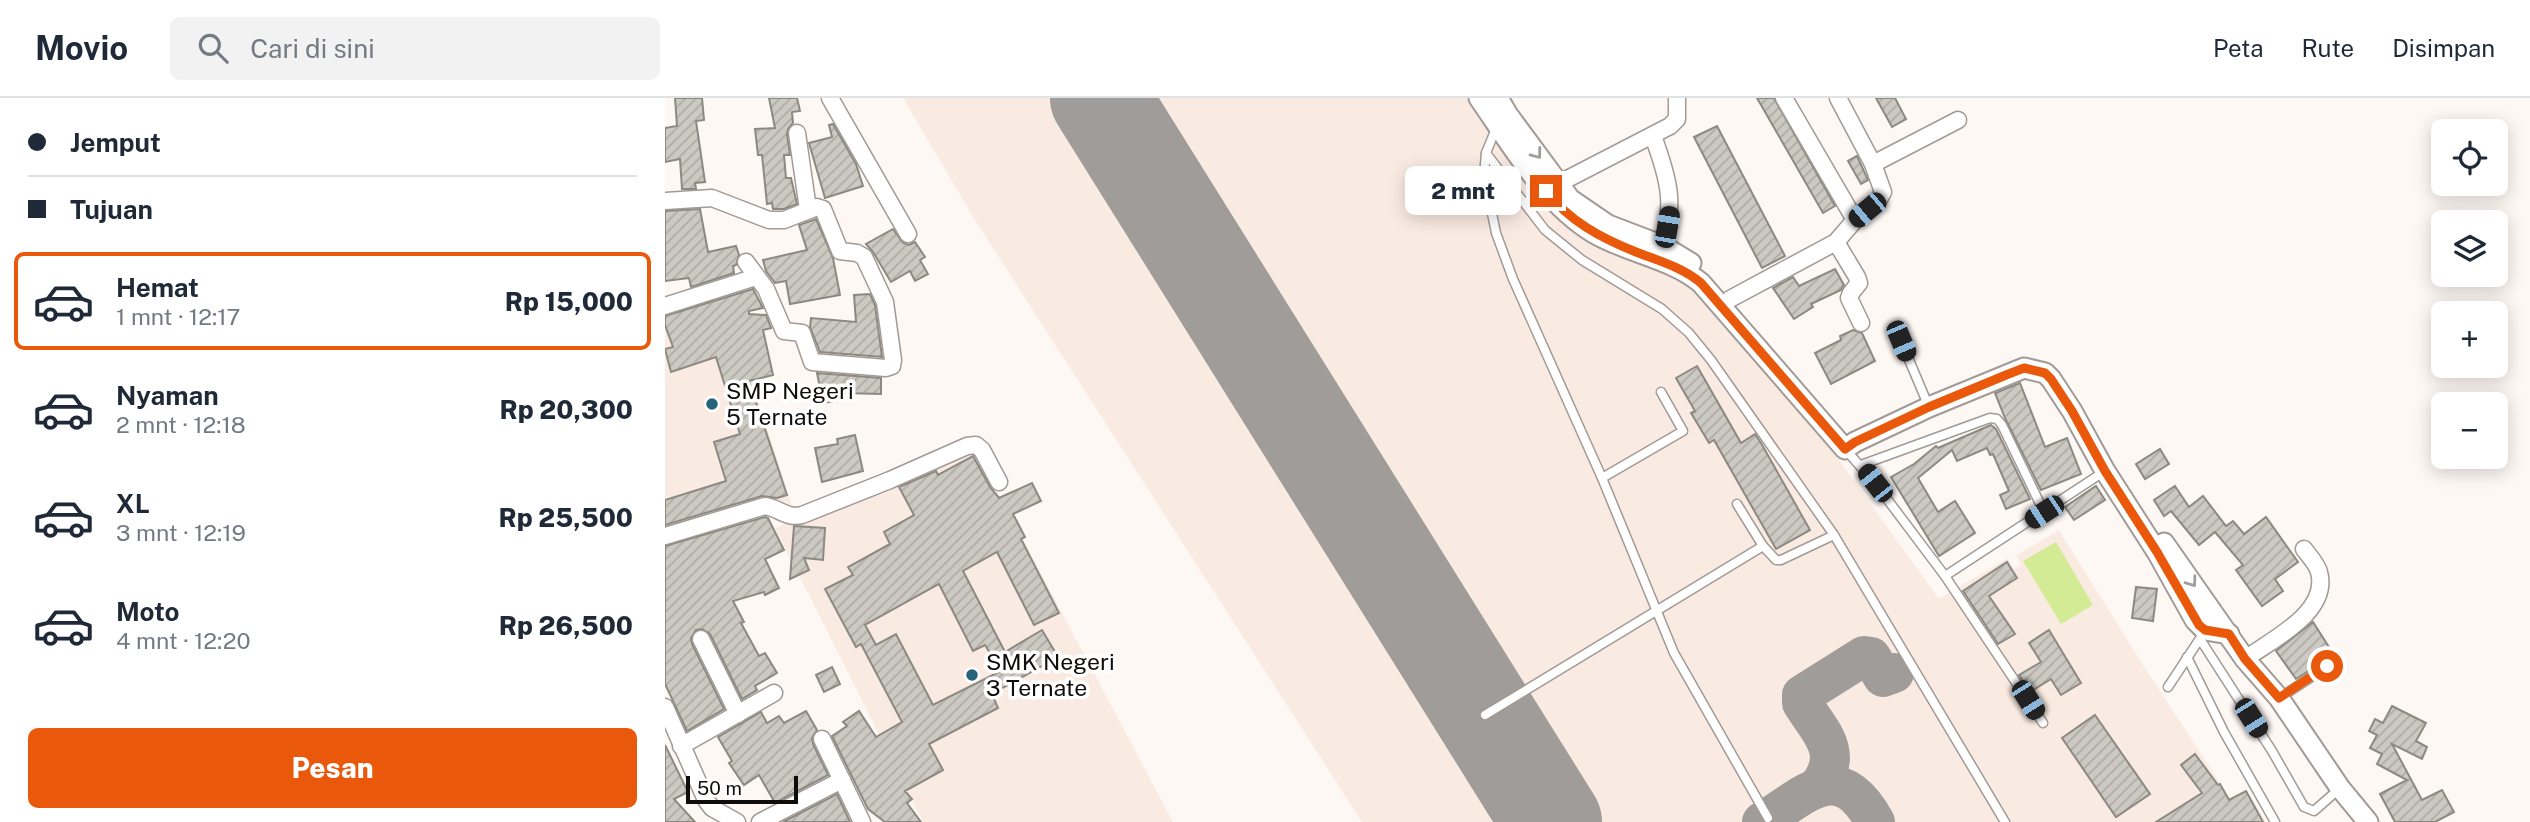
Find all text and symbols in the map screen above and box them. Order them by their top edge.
search box [170,17,660,80]
text: Movio [35,29,128,67]
icon: search [194,29,232,67]
text: Cari di sini [250,33,375,64]
text: Peta [2213,34,2264,62]
text: Rute [2302,34,2354,62]
text: Disimpan [2392,34,2495,62]
map controls [2431,119,2508,469]
button: locate [2431,119,2508,196]
text: Jemput [70,127,161,158]
one-way arrow [1529,146,1542,159]
callout: 2 mnt [1406,166,1521,216]
route end [1530,175,1562,207]
text: 2 mnt [1431,177,1495,204]
car [1845,188,1890,232]
text: Tujuan [70,194,153,225]
car [1654,204,1681,250]
button: layers [2431,210,2508,287]
icon: car [32,270,95,333]
text: Hemat [116,272,199,303]
text: Rp 15,000 [505,286,633,317]
button: + [2431,301,2508,378]
text: 1 mnt · 12:17 [116,303,240,330]
car [1884,318,1919,364]
place label: SMP Negeri 5 Ternate [726,377,854,430]
icon: car [32,378,95,441]
text: Nyaman [116,380,219,411]
button: − [2431,392,2508,469]
text: Rp 20,300 [500,394,633,425]
marker: SMP Negeri 5 Ternate [704,396,720,412]
text: 2 mnt · 12:18 [116,411,246,438]
car [1854,460,1897,506]
icon: car [32,486,95,549]
text: XL [116,488,150,519]
car [2021,492,2068,532]
text: Rp 25,500 [498,502,633,533]
text: 3 mnt · 12:19 [116,519,246,546]
one-way arrow [2184,574,2197,587]
icon: car [32,594,95,657]
text: Moto [116,596,179,627]
text: Rp 26,500 [499,610,633,641]
text: 4 mnt · 12:20 [116,627,250,654]
place label: SMK Negeri 3 Ternate [986,648,1115,701]
route start [2311,650,2343,682]
marker: SMK Negeri 3 Ternate [964,667,980,683]
car [2008,677,2049,723]
car [2231,695,2272,741]
button: Pesan [28,728,637,808]
scale bar [686,773,798,805]
text: 50 m [697,777,742,799]

